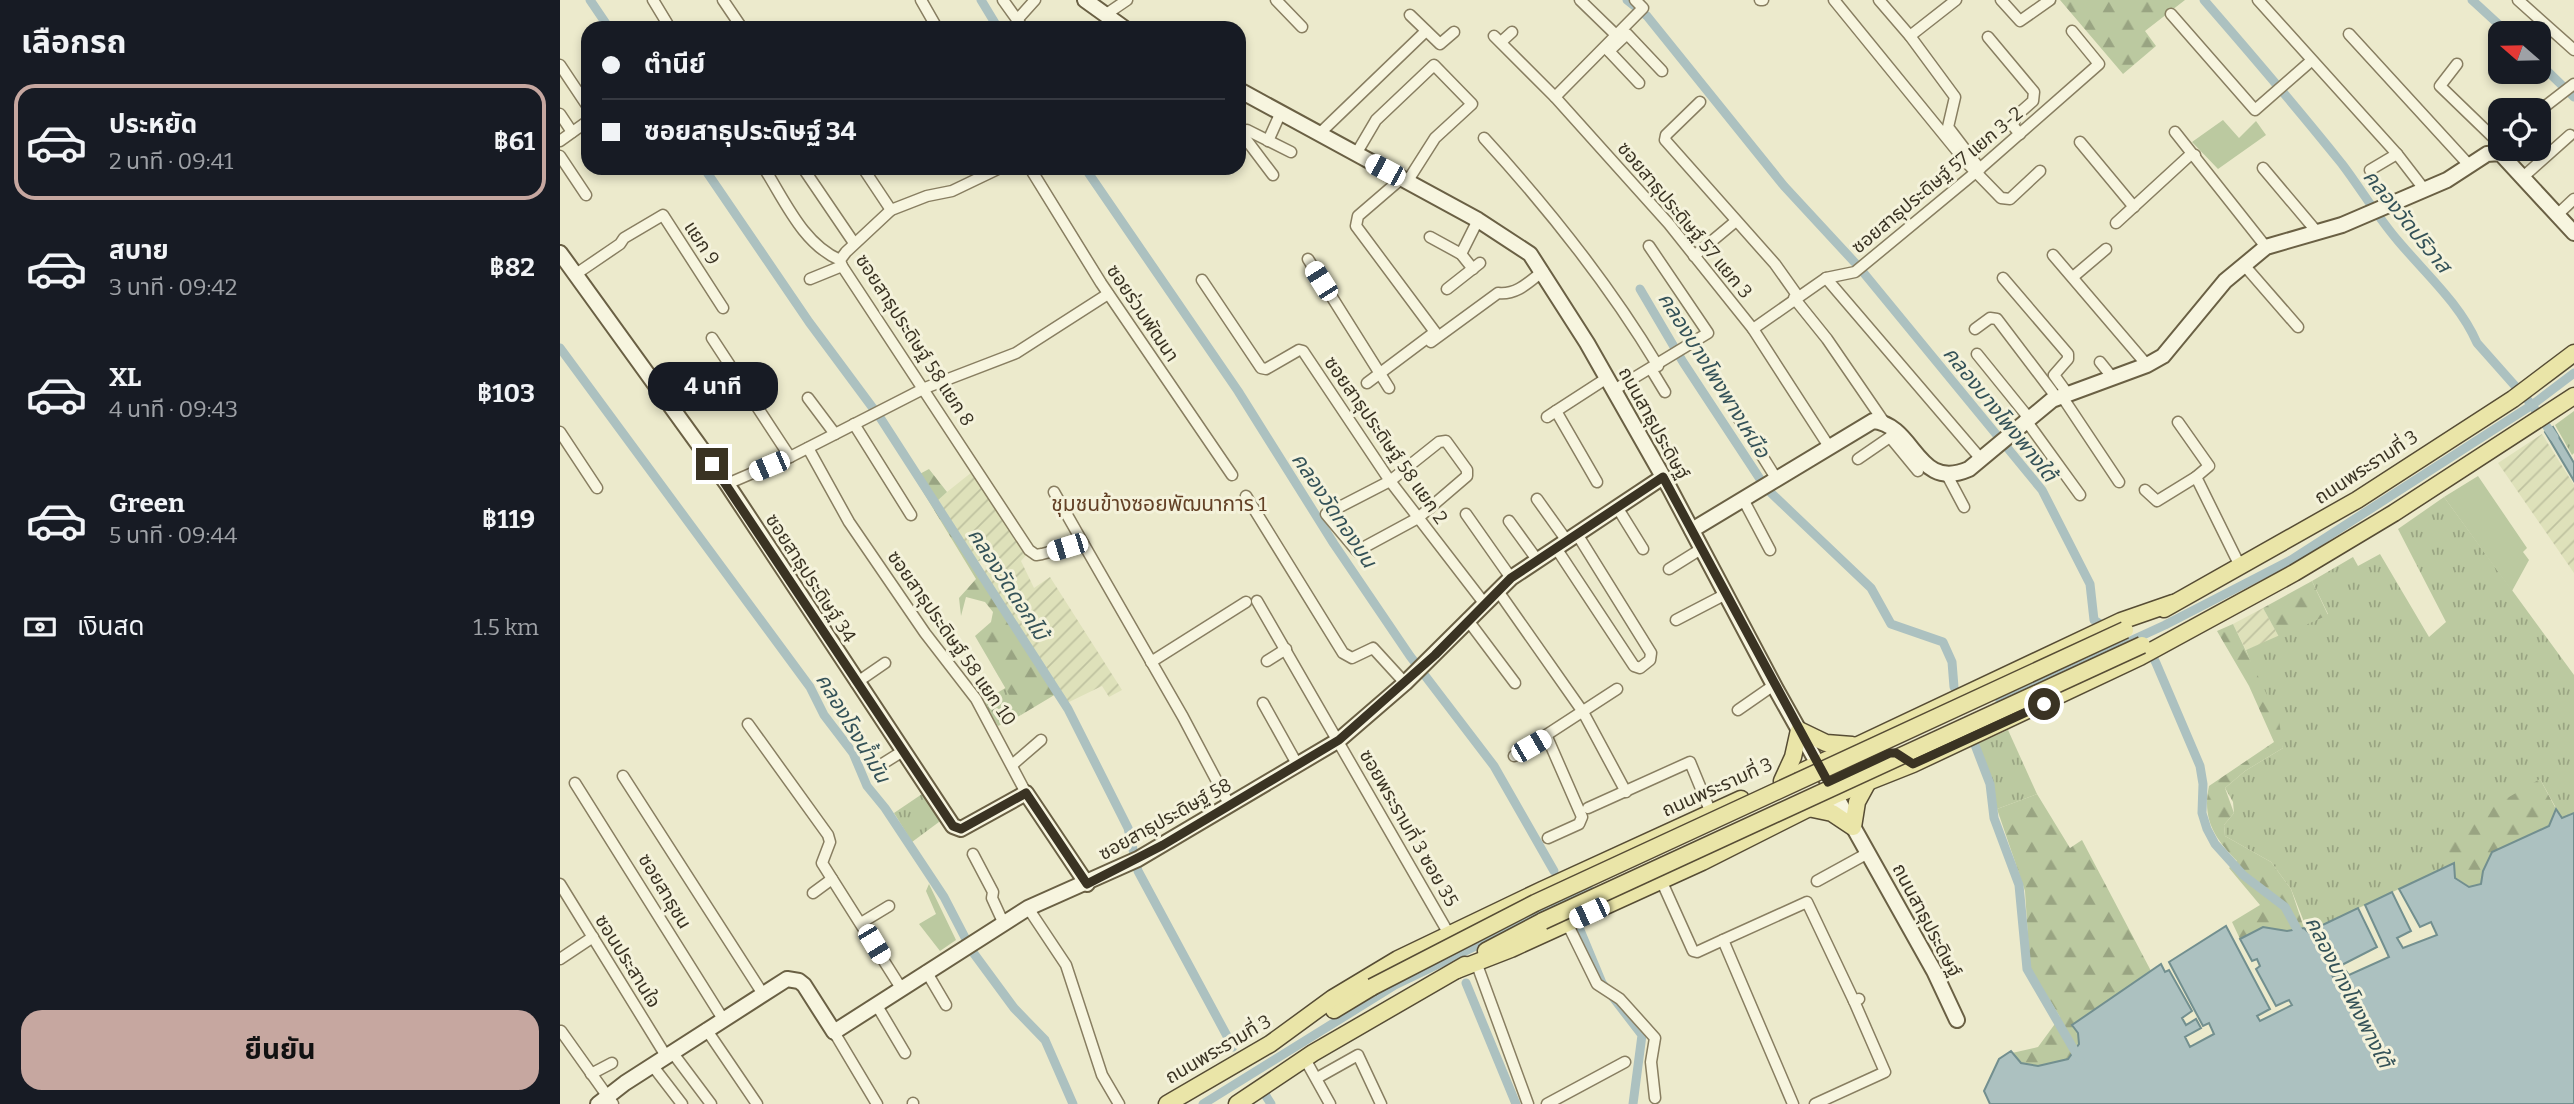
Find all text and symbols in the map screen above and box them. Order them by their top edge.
north arrow [2488,21,2552,84]
map controls [2488,21,2551,161]
text: เลือกรถ [21,23,126,61]
text: ตำนีย์ [644,49,705,80]
button: locate [2488,98,2551,161]
street label: ซอยสาธุประดิษฐ์ 57 แยก 3-2 [1847,102,2027,258]
text: ประหยัด [109,109,197,140]
icon: car [25,111,88,174]
text: ซอยสาธุประดิษฐ์ 34 [644,116,856,147]
text: ฿61 [494,126,535,157]
street label: ซอยสาธุประดิษฐ์ 57 แยก 3 [1613,137,1757,303]
text: 2 นาที · 09:41 [109,147,233,175]
car [1362,151,1409,189]
water label: คลองวัดปริวาส [2357,164,2458,280]
street label: แยก 9 [679,217,725,269]
text: สบาย [109,235,169,266]
icon: car [25,237,88,300]
street label: ซอยสาธุประดิษฐ์ 58 แยก 8 [851,250,979,430]
text: ฿82 [490,252,535,283]
car [1301,258,1342,304]
street label: ซอยร่วมพัฒนา [1102,260,1184,366]
text: 3 นาที · 09:42 [109,273,237,301]
water label: คลองบางโพงพางเหนือ [1653,287,1776,463]
water label: คลองบางโพงพางใต้ [1938,341,2064,489]
street label: ซอยสาธุประดิษฐ์ 58 แยก 2 [1319,352,1453,528]
text: XL [109,362,141,393]
icon: car [25,363,88,426]
callout: 4 นาที [647,363,777,412]
street label: ถนนสาธุประดิษฐ์ [1614,363,1694,483]
text: 4 นาที [684,372,742,400]
text: ฿103 [477,378,535,409]
text: 4 นาที · 09:43 [109,395,238,423]
street label: ถนนพระรามที่ 3 [2309,423,2422,509]
route end [696,448,728,480]
car [746,448,793,484]
water label: คลองวัดทองบน [1286,448,1383,573]
text: Green [109,488,185,519]
icon: car [25,489,88,552]
district label: ชุมชนข้างซอยพัฒนาการ 1 [1051,491,1267,517]
text: ฿119 [482,504,535,535]
street label: ซอยสาธุประดิษฐ์ 34 [761,509,861,647]
text: 5 นาที · 09:44 [109,521,237,549]
water label: คลองวัดดอกไม้ [962,523,1056,648]
car [1044,531,1091,563]
street label: ซอยสาธุประดิษฐ์ 58 แยก 10 [883,546,1021,730]
icon: cash [21,608,59,646]
text: เงินสด [77,611,144,642]
text: 1.5 km [473,613,539,641]
water label: คลองโรงน้ำมัน [810,667,898,788]
route start [2028,688,2060,720]
car [1508,726,1555,766]
street label: ซอยพระรามที่ 3 ซอย 35 [1355,744,1465,911]
street label: ถนนพระรามที่ 3 [1657,751,1776,822]
street label: ซอยสาธุประดิษฐ์ 58 [1094,773,1236,865]
street label: ซอยสาธุชน [634,849,696,933]
street label: ถนนสาธุประดิษฐ์ [1887,859,1967,981]
car [1566,895,1613,931]
street label: ซอนประสานใจ [590,910,666,1012]
water label: คลองบางโพงพางใต้ [2300,912,2400,1075]
car [855,921,894,967]
street label: ถนนพระรามที่ 3 [1160,1008,1275,1089]
button: ยืนยัน [21,1010,539,1090]

